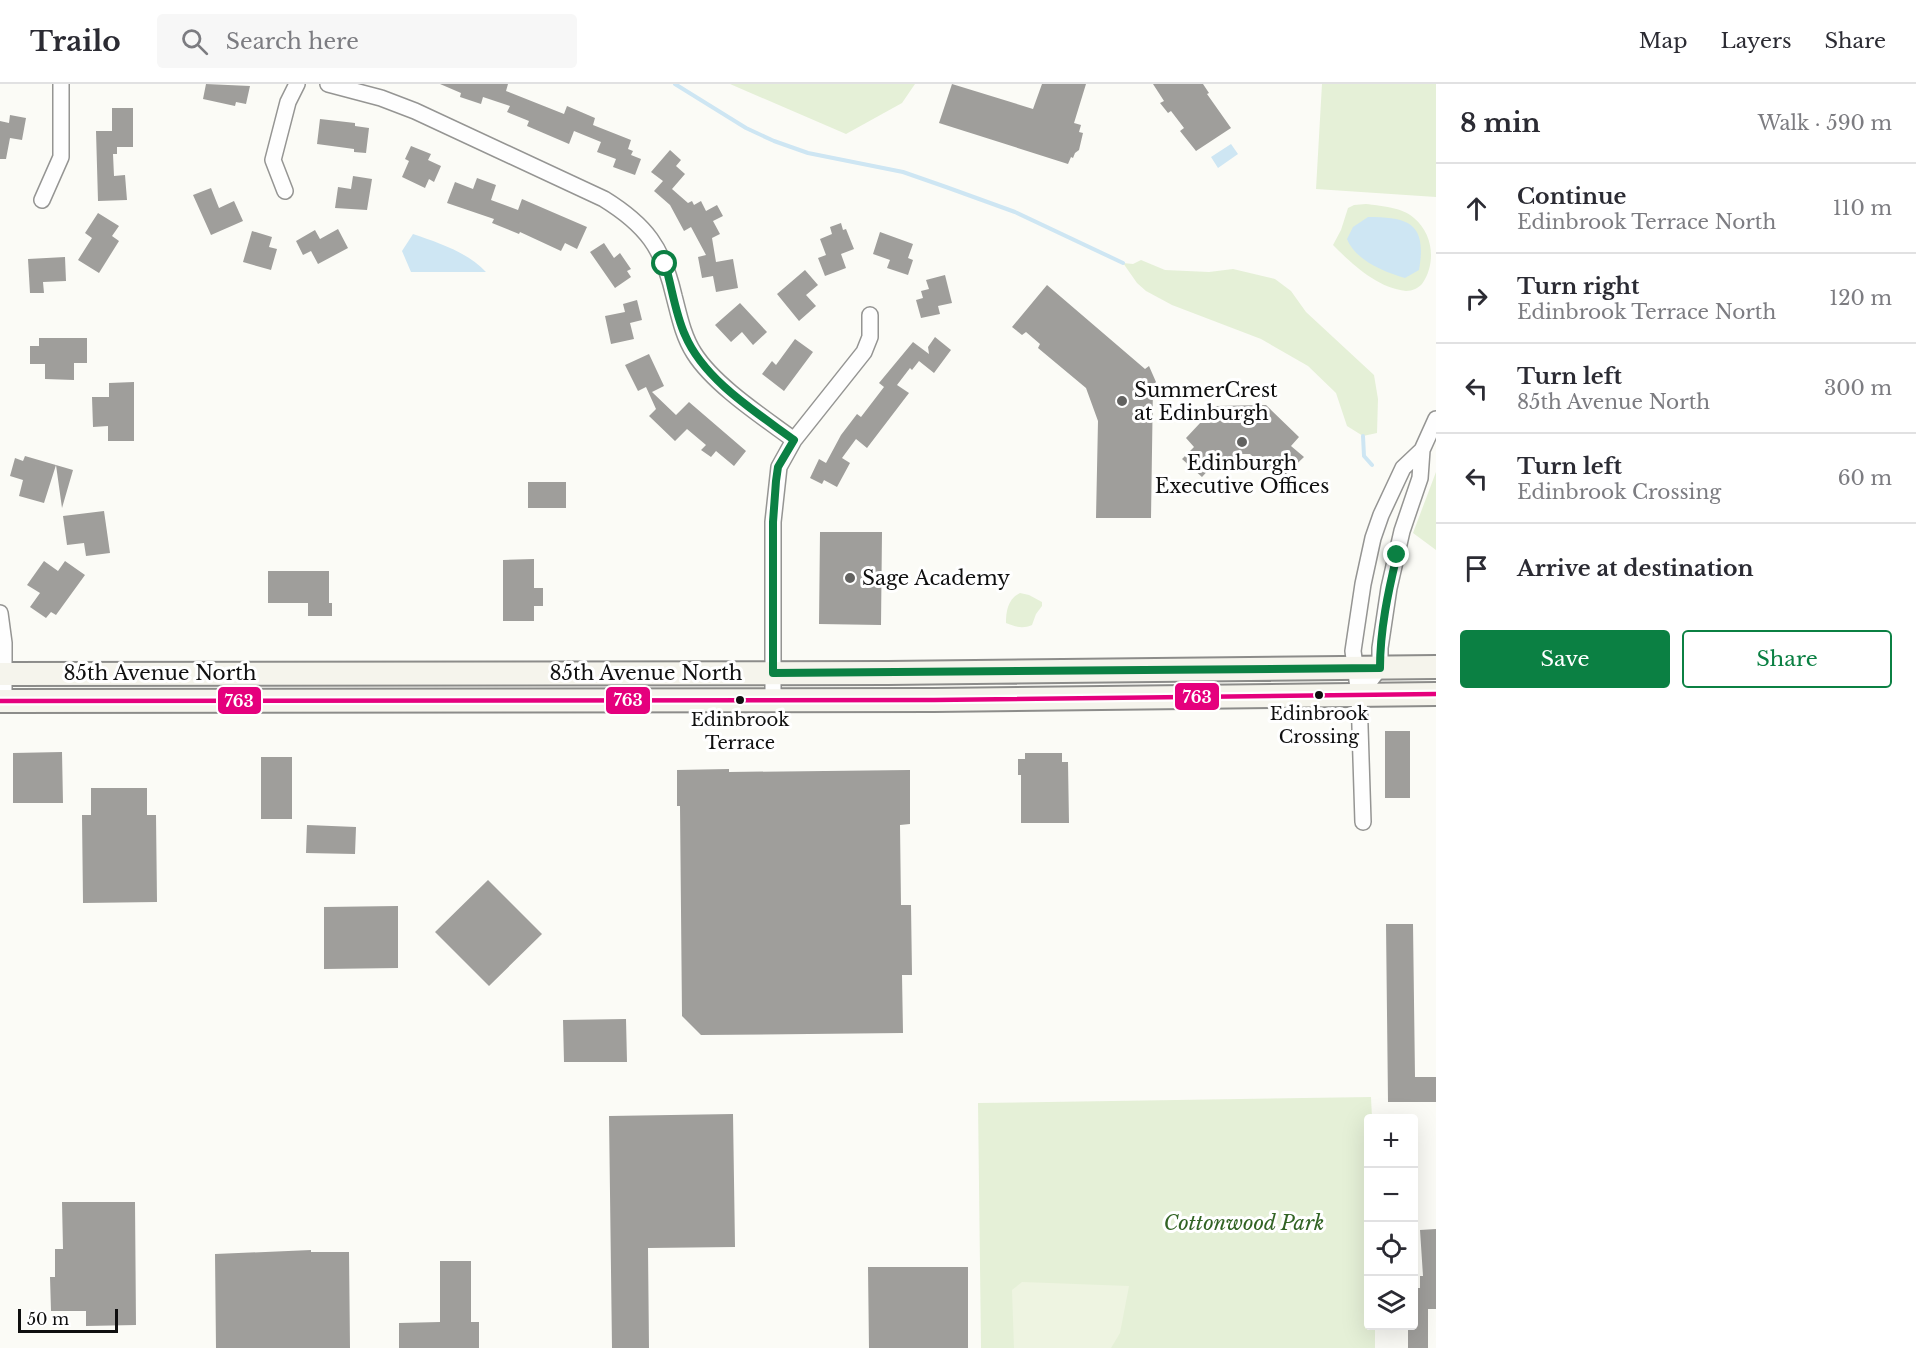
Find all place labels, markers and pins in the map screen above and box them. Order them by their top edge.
place label: SummerCrest at Edinburgh [1134,378,1278,425]
marker: SummerCrest at Edinburgh [1115,394,1129,408]
marker: Edinburgh Executive Offices [1235,435,1249,449]
place label: Edinburgh Executive Offices [1155,451,1329,498]
place label: Sage Academy [862,566,1010,590]
marker: Sage Academy [843,571,857,585]
marker: Edinbrook Crossing [1313,689,1325,701]
marker: Edinbrook Terrace [734,694,746,706]
place label: Edinbrook Crossing [1270,703,1368,748]
place label: Edinbrook Terrace [691,709,789,754]

